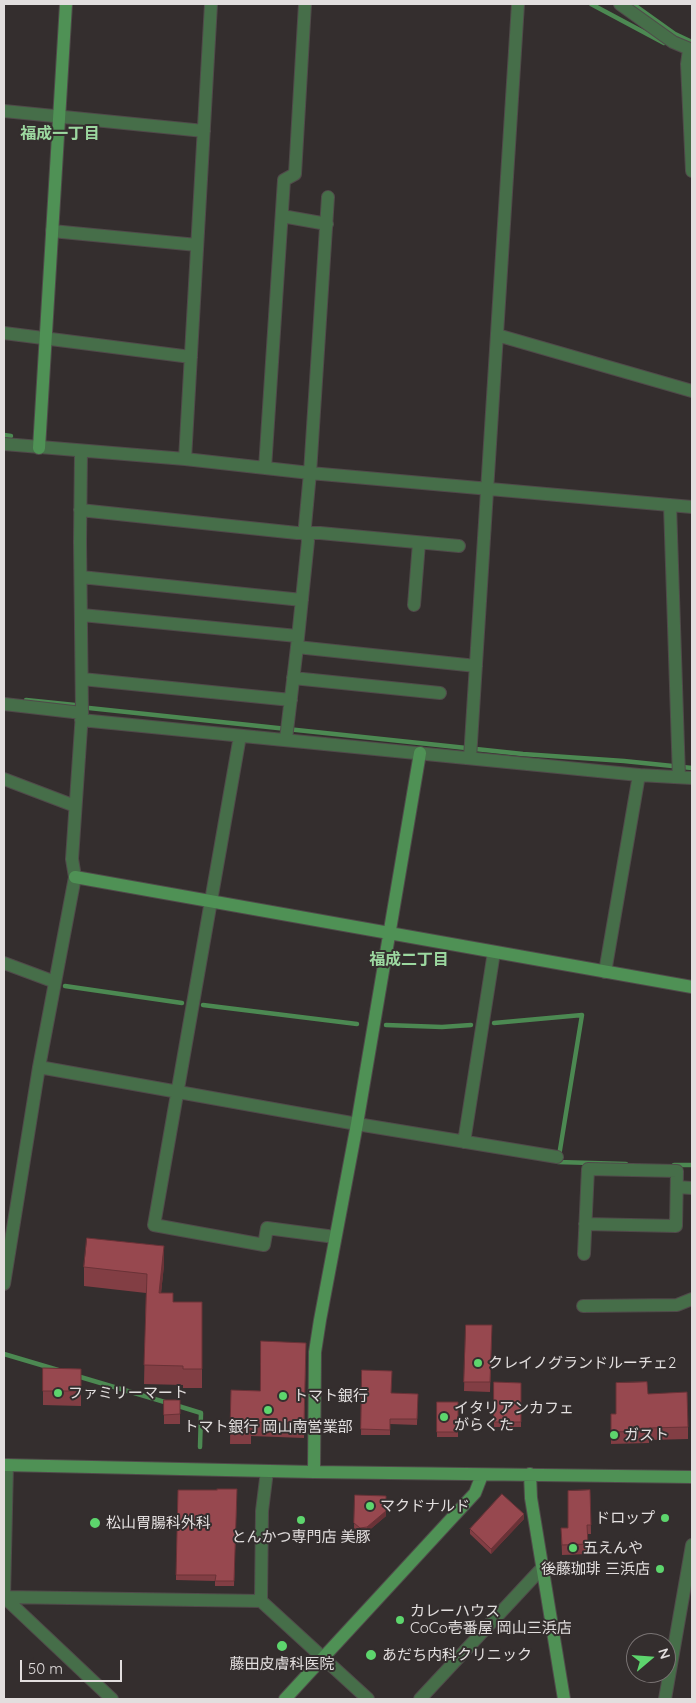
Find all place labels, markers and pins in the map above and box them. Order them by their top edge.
place label: クレイノグランドルーチェ2 [488,1354,676,1372]
marker: クレイノグランドルーチェ2 [472,1357,484,1369]
place label: ファミリーマート [68,1384,188,1402]
marker: ファミリーマート [52,1387,64,1399]
place label: トマト銀行 [293,1387,368,1405]
marker: トマト銀行 [277,1390,289,1402]
place label: イタリアンカフェ がらくた [454,1399,574,1434]
marker: トマト銀行 岡山南営業部 [262,1404,274,1416]
marker: イタリアンカフェ がらくた [438,1411,450,1423]
place label: トマト銀行 岡山南営業部 [183,1418,353,1436]
place label: ガスト [624,1426,669,1444]
marker: ガスト [608,1429,620,1441]
place label: マクドナルド [380,1497,470,1515]
marker: マクドナルド [364,1500,376,1512]
place label: ドロップ [595,1509,655,1527]
marker: ドロップ [659,1512,671,1524]
place label: 松山胃腸科外科 [106,1514,211,1532]
marker: とんかつ専門店 美豚 [295,1514,307,1526]
marker: 松山胃腸科外科 [88,1516,102,1530]
place label: とんかつ専門店 美豚 [231,1528,371,1546]
place label: 五えんや [583,1539,643,1557]
marker: 五えんや [567,1542,579,1554]
place label: 後藤珈琲 三浜店 [541,1560,650,1578]
marker: 後藤珈琲 三浜店 [654,1563,666,1575]
place label: カレーハウス CoCo壱番屋 岡山三浜店 [410,1602,572,1637]
marker: カレーハウス CoCo壱番屋 岡山三浜店 [394,1614,406,1626]
marker: 藤田皮膚科医院 [275,1639,289,1653]
place label: あだち内科クリニック [382,1646,532,1664]
marker: あだち内科クリニック [364,1648,378,1662]
place label: 藤田皮膚科医院 [230,1655,334,1673]

